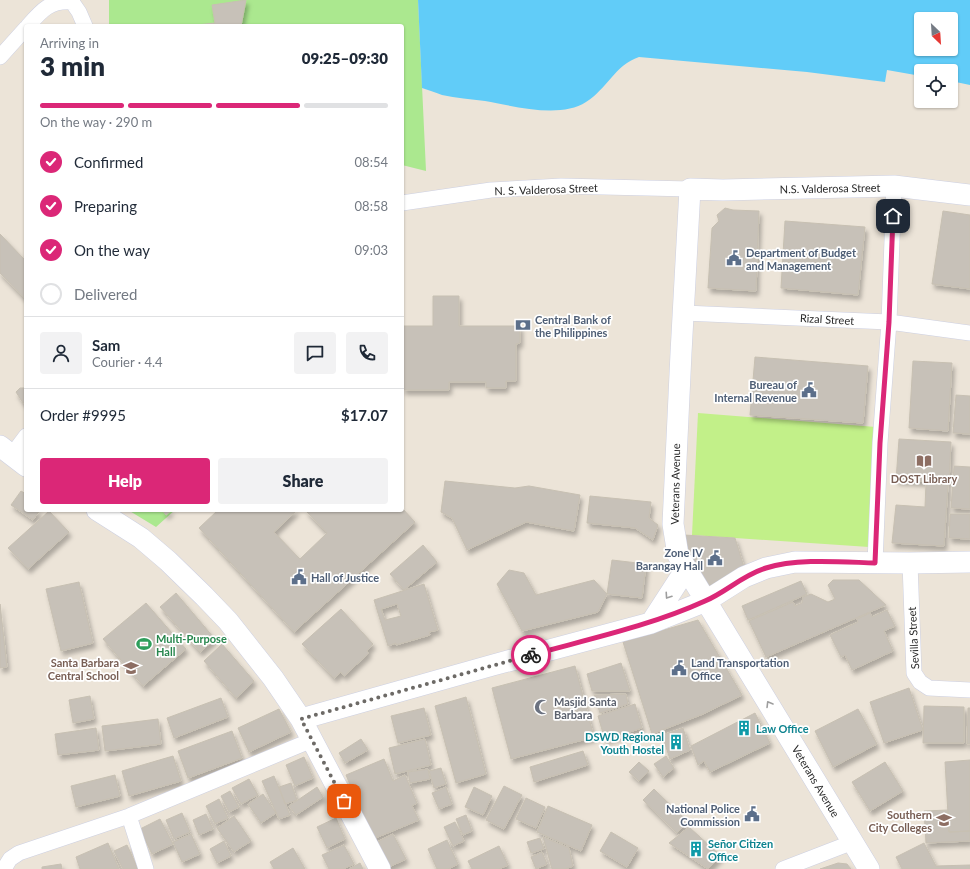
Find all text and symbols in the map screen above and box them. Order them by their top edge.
north arrow [914,12,958,56]
map controls [914,12,958,108]
text: Arriving in [40,35,99,51]
text: 09:25–09:30 [302,49,388,67]
text: 3 min [40,50,105,82]
button: locate [914,64,958,108]
text: On the way · 290 m [40,114,152,130]
icon: check [40,151,62,173]
text: Confirmed [74,153,143,171]
text: 08:54 [355,154,388,170]
street label: N. S. Valderosa Street [494,181,598,197]
street label: N.S. Valderosa Street [780,181,880,195]
icon: check [40,195,62,217]
text: Preparing [74,197,137,215]
text: 08:58 [355,198,388,214]
pin [876,199,910,233]
icon: home [882,205,904,227]
icon: check [40,239,62,261]
text: On the way [74,241,150,259]
text: 09:03 [355,242,388,258]
place label: Department of Budget and Management [746,246,857,272]
public building icon: Department of Budget and Management [725,249,743,267]
text: Delivered [74,285,137,303]
street label: Rizal Street [800,311,854,327]
place label: Central Bank of the Philippines [535,313,611,339]
bank icon: Central Bank of the Philippines [514,316,532,334]
button: person [40,332,82,374]
button: chat [294,332,336,374]
button: phone [346,332,388,374]
text: Sam [92,336,120,354]
text: Courier · 4.4 [92,354,163,370]
place label: Bureau of Internal Revenue [714,378,797,404]
public building icon: Bureau of Internal Revenue [800,381,818,399]
text: Order #9995 [40,406,126,424]
text: $17.07 [341,406,388,424]
street label: Veterans Avenue [668,443,682,525]
library icon: DOST Library [915,452,933,470]
button: Help [40,458,210,504]
button: Share [218,458,388,504]
place label: DOST Library [891,472,957,485]
place label: Zone IV Barangay Hall [636,546,703,572]
public building icon: Zone IV Barangay Hall [706,549,724,567]
public building icon: Hall of Justice [290,568,308,586]
place label: Hall of Justice [311,571,379,584]
one-way arrow [666,591,673,598]
street label: Sevilla Street [905,606,921,669]
place label: Multi-Purpose Hall [156,632,227,658]
sports icon: Multi-Purpose Hall [135,635,153,653]
courier [511,635,551,675]
icon: bike [520,644,542,666]
place label: Santa Barbara Central School [48,656,119,682]
place label: Land Transportation Office [691,656,789,682]
school or university icon: Santa Barbara Central School [122,659,140,677]
public building icon: Land Transportation Office [670,659,688,677]
place label: Masjid Santa Barbara [554,695,617,721]
mosque icon: Masjid Santa Barbara [533,698,551,716]
one-way arrow [766,701,774,708]
building icon: Law Office [735,719,753,737]
place label: Law Office [756,722,809,735]
place label: DSWD Regional Youth Hostel [585,730,664,756]
building icon: DSWD Regional Youth Hostel [667,733,685,751]
street label: Veterans Avenue [790,743,843,819]
pin [327,784,361,818]
icon: bag [333,790,355,812]
place label: National Police Commission [666,802,740,828]
public building icon: National Police Commission [743,805,761,823]
place label: Southern City Colleges [868,808,932,834]
school or university icon: Southern City Colleges [935,811,953,829]
place label: Señor Citizen Office [708,837,773,863]
building icon: Señor Citizen Office [687,840,705,858]

